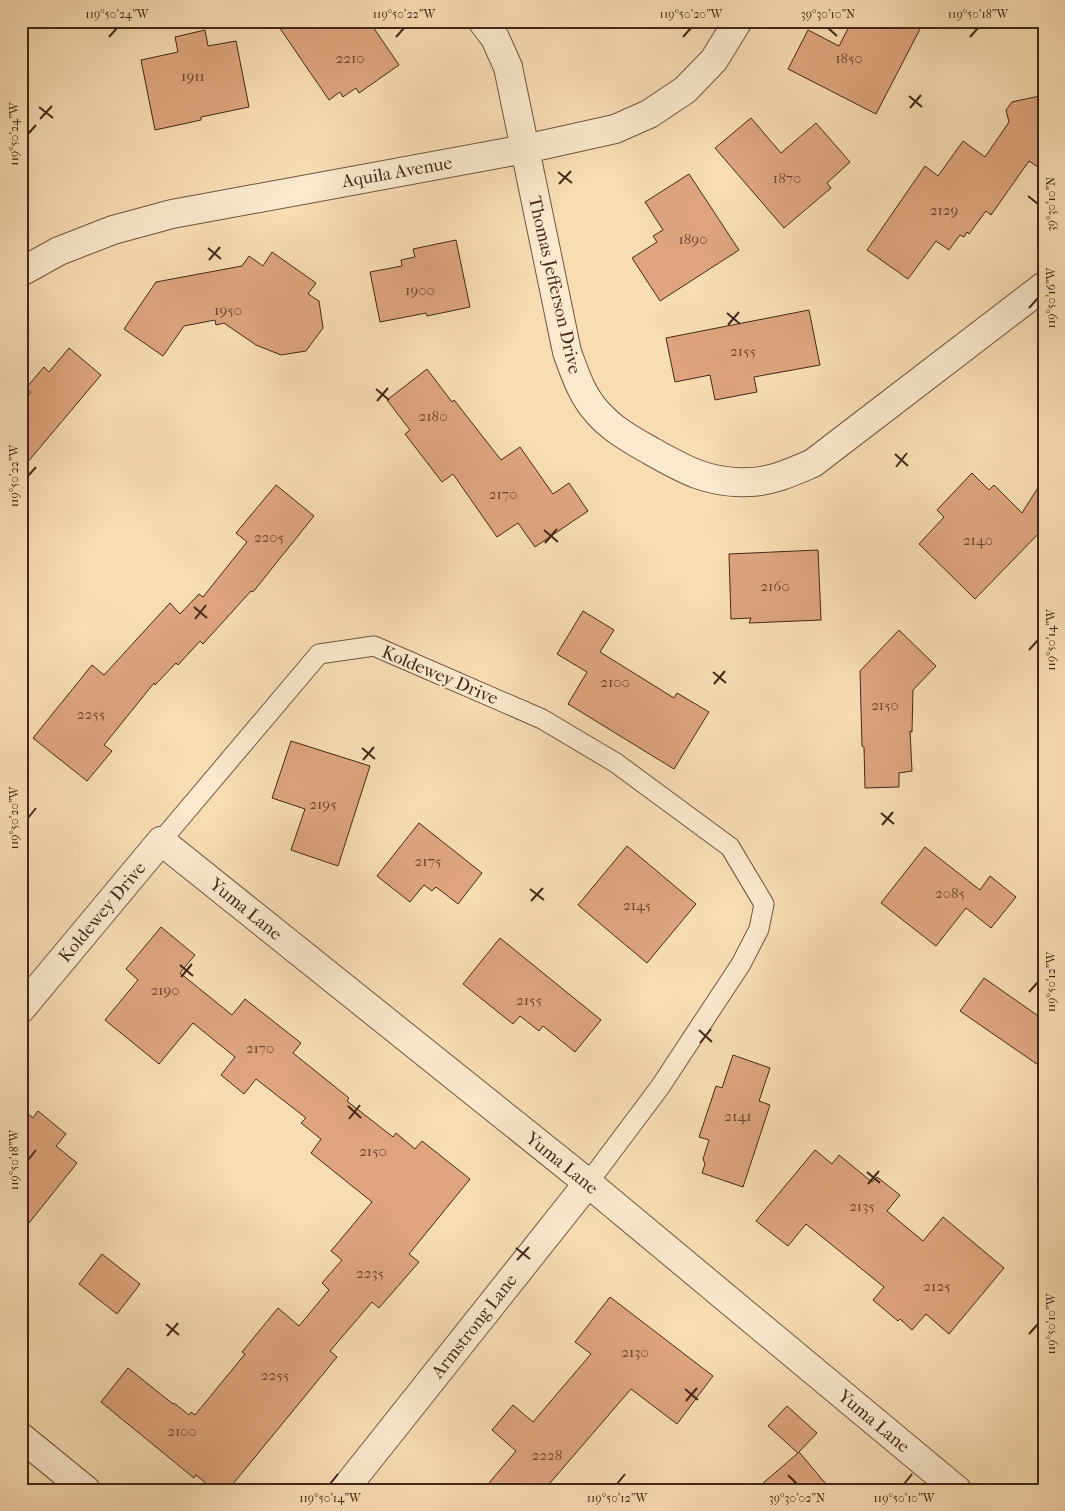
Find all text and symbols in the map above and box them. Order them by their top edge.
text: 119°50'24"W [85,7,150,21]
text: 119°50'22"W [373,7,436,21]
text: 119°50'20"W [660,7,724,21]
text: 39°30'10"N [801,7,855,21]
text: 119°50'18"W [948,7,1009,21]
house number: 2210 [336,49,364,67]
house number: 1850 [835,49,863,67]
house number: 1911 [181,67,205,85]
text: 119°50'24"W [7,101,21,166]
street label: Aquila Avenue [339,152,454,193]
house number: 1870 [773,169,801,187]
text: 39°30'10"N [1044,177,1058,231]
street label: Thomas Jefferson Drive [524,194,585,376]
house number: 2129 [930,201,958,219]
house number: 1890 [678,230,708,248]
text: 119°50'16"W [1044,266,1058,328]
house number: 1900 [405,281,435,299]
house number: 1950 [214,301,242,319]
house number: 2155 [730,342,756,360]
house number: 2180 [419,407,447,425]
text: 119°50'22"W [7,444,21,507]
house number: 2170 [489,485,517,503]
house number: 2205 [254,528,284,546]
house number: 2140 [963,531,993,549]
house number: 2160 [760,577,790,595]
text: 119°50'14"W [1044,608,1058,671]
street label: Koldewey Drive [379,642,501,709]
house number: 2100 [600,673,630,691]
house number: 2150 [871,696,899,714]
house number: 2255 [77,705,105,723]
text: 119°50'20"W [7,785,21,849]
house number: 2195 [309,795,337,813]
house number: 2175 [415,852,441,870]
street label: Koldewey Drive [54,858,150,967]
street label: Yuma Lane [205,873,286,945]
house number: 2085 [935,884,965,902]
house number: 2145 [623,896,651,914]
text: 119°50'12"W [1044,951,1058,1012]
house number: 2190 [150,981,180,999]
house number: 2155 [516,991,542,1009]
house number: 2170 [246,1039,274,1057]
house number: 2141 [724,1107,752,1125]
street label: Yuma Lane [521,1127,602,1199]
text: 119°50'18"W [7,1129,21,1190]
house number: 2150 [359,1142,387,1160]
house number: 2135 [849,1197,875,1215]
house number: 2235 [356,1264,384,1282]
street label: Armstrong Lane [427,1270,522,1383]
house number: 2125 [923,1277,951,1295]
text: 119°50'10"W [1044,1292,1058,1354]
house number: 2130 [621,1343,649,1361]
house number: 2255 [261,1366,289,1384]
street label: Yuma Lane [833,1385,914,1457]
house number: 2100 [167,1422,197,1440]
house number: 2228 [532,1446,562,1464]
text: 119°50'14"W [299,1491,362,1505]
text: 119°50'12"W [587,1491,648,1505]
text: 39°30'02"N [769,1491,825,1505]
text: 119°50'10"W [874,1491,936,1505]

